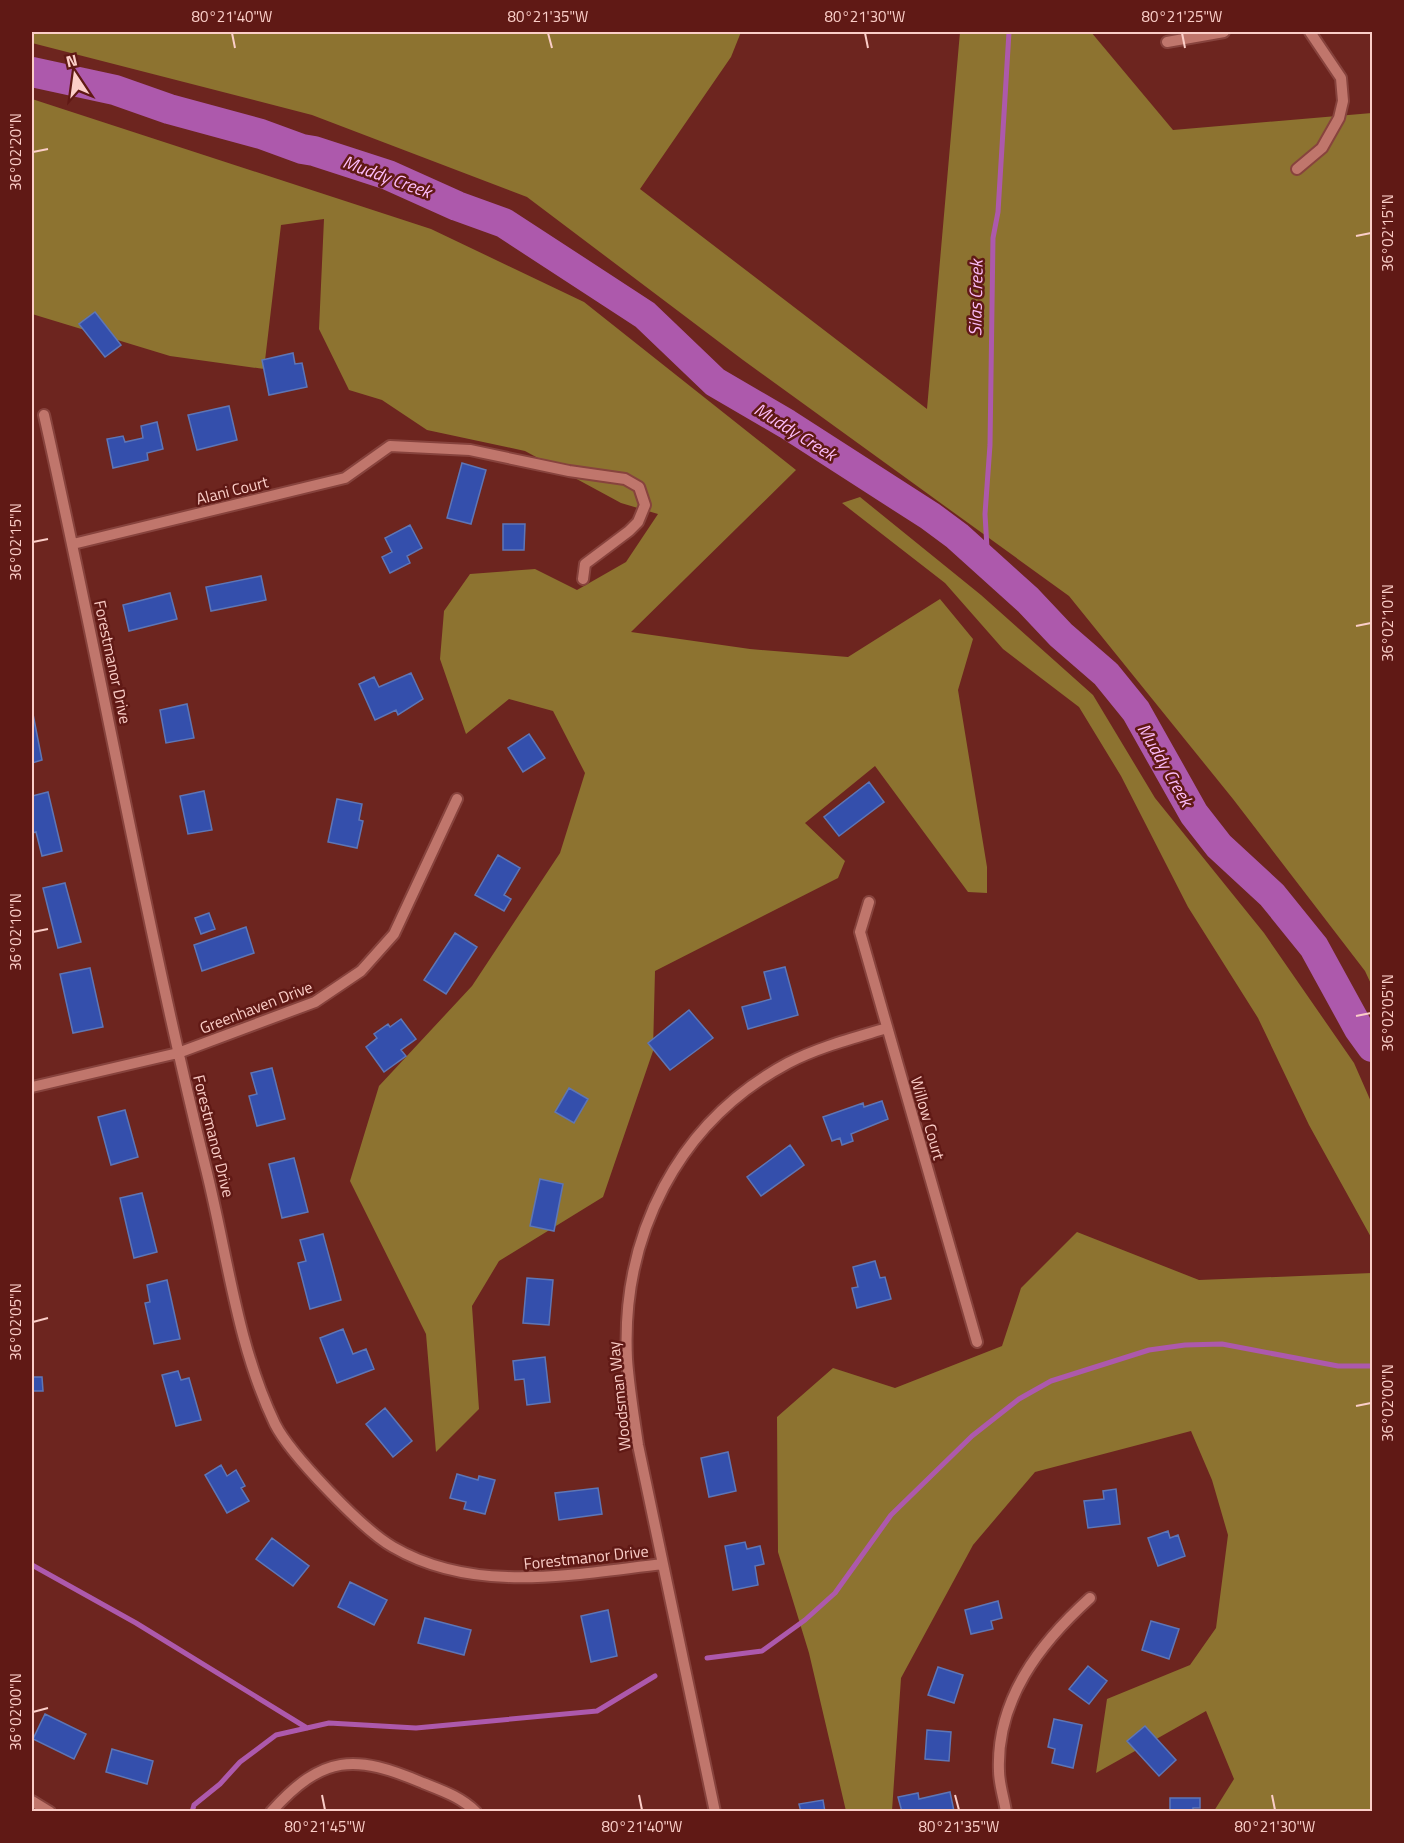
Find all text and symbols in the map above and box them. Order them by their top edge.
text: 80°21'40"W [192,5,272,28]
text: 80°21'35"W [508,5,588,28]
text: 80°21'30"W [825,5,905,28]
text: 80°21'25"W [1142,5,1222,28]
north arrow [45,45,105,105]
text: N [64,47,80,73]
text: 36°02'20"N [4,113,27,191]
water label: Muddy Creek [339,148,437,206]
text: 36°02'15"N [1376,194,1399,272]
water label: Silas Creek [961,258,990,336]
water label: Muddy Creek [749,396,843,469]
street label: Alani Court [193,469,271,511]
text: 36°02'15"N [4,503,27,581]
text: 36°02'10"N [1376,584,1399,662]
street label: Forestmanor Drive [88,598,138,726]
water label: Muddy Creek [1131,718,1201,813]
text: 36°02'10"N [4,893,27,971]
street label: Greenhaven Drive [196,974,316,1040]
text: 36°02'05"N [1376,974,1399,1052]
street label: Forestmanor Drive [187,1072,241,1200]
street label: Willow Court [905,1073,951,1163]
text: 36°02'05"N [4,1283,27,1361]
street label: Woodsman Way [601,1340,637,1452]
text: 36°02'00"N [1376,1364,1399,1442]
street label: Forestmanor Drive [522,1539,650,1575]
text: 36°02'00"N [4,1673,27,1751]
text: 80°21'45"W [285,1815,365,1838]
text: 80°21'40"W [602,1815,682,1838]
text: 80°21'35"W [919,1815,999,1838]
text: 80°21'30"W [1235,1815,1315,1838]

